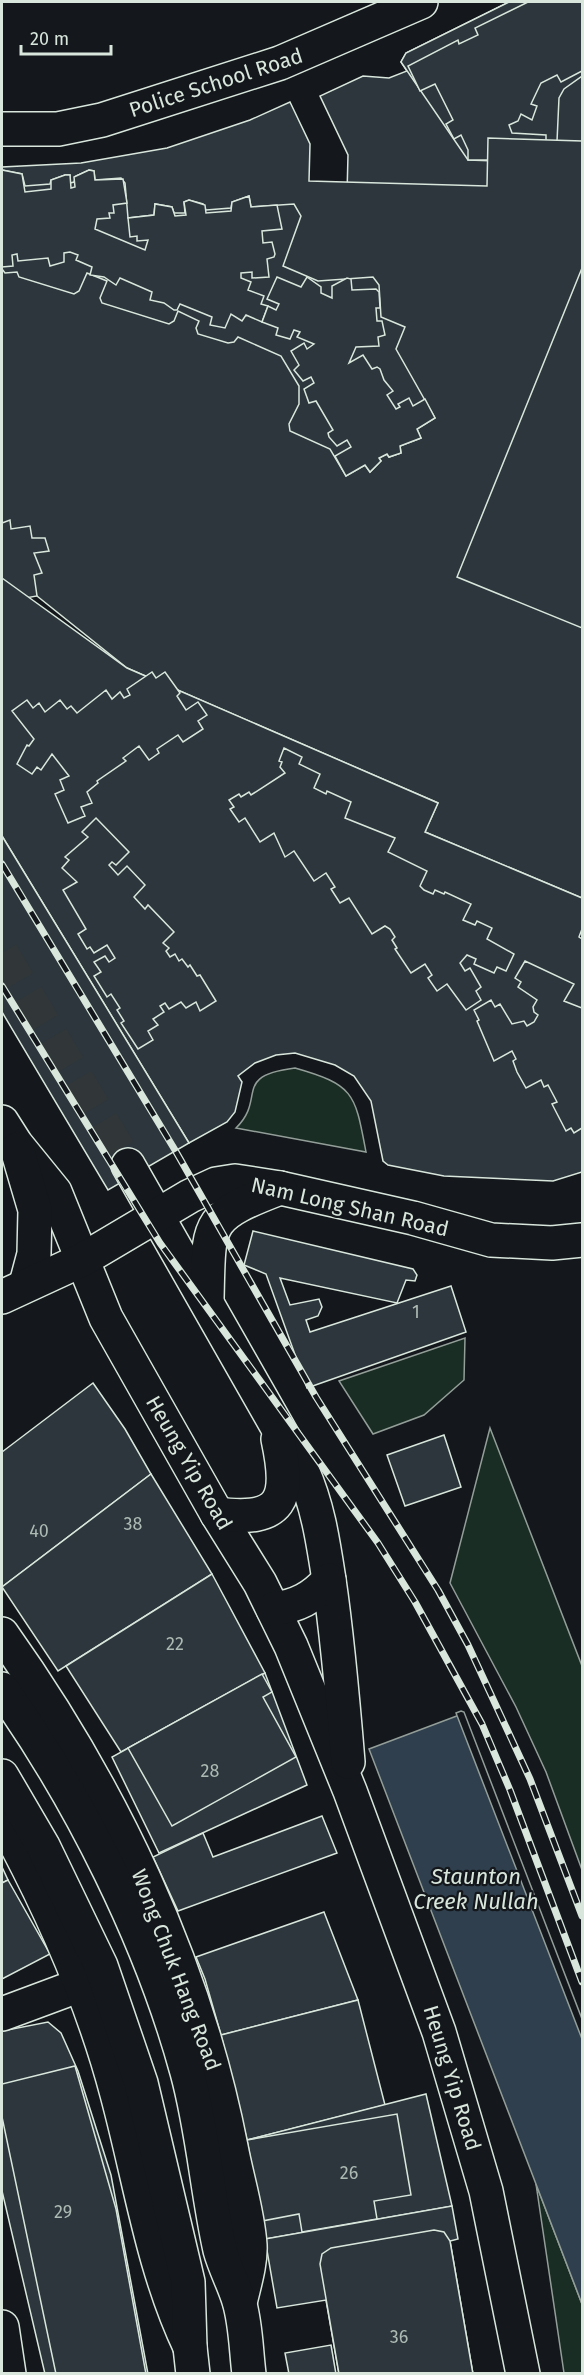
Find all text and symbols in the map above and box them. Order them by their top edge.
scale bar [21,18,111,56]
text: 20 m [30,28,69,50]
street label: Police School Road [126,43,306,123]
street label: Nam Long Shan Road [249,1172,451,1242]
house number: 1 [412,1301,420,1323]
street label: Heung Yip Road [140,1391,238,1535]
house number: 38 [124,1513,143,1535]
house number: 40 [29,1520,49,1542]
house number: 22 [166,1633,184,1655]
house number: 28 [201,1760,219,1782]
water label: Staunton Creek Nullah [413,1863,539,1915]
street label: Wong Chuk Hang Road [126,1866,226,2074]
street label: Heung Yip Road [418,2002,486,2154]
house number: 26 [340,2162,358,2184]
house number: 29 [54,2201,72,2223]
house number: 36 [390,2326,408,2348]

